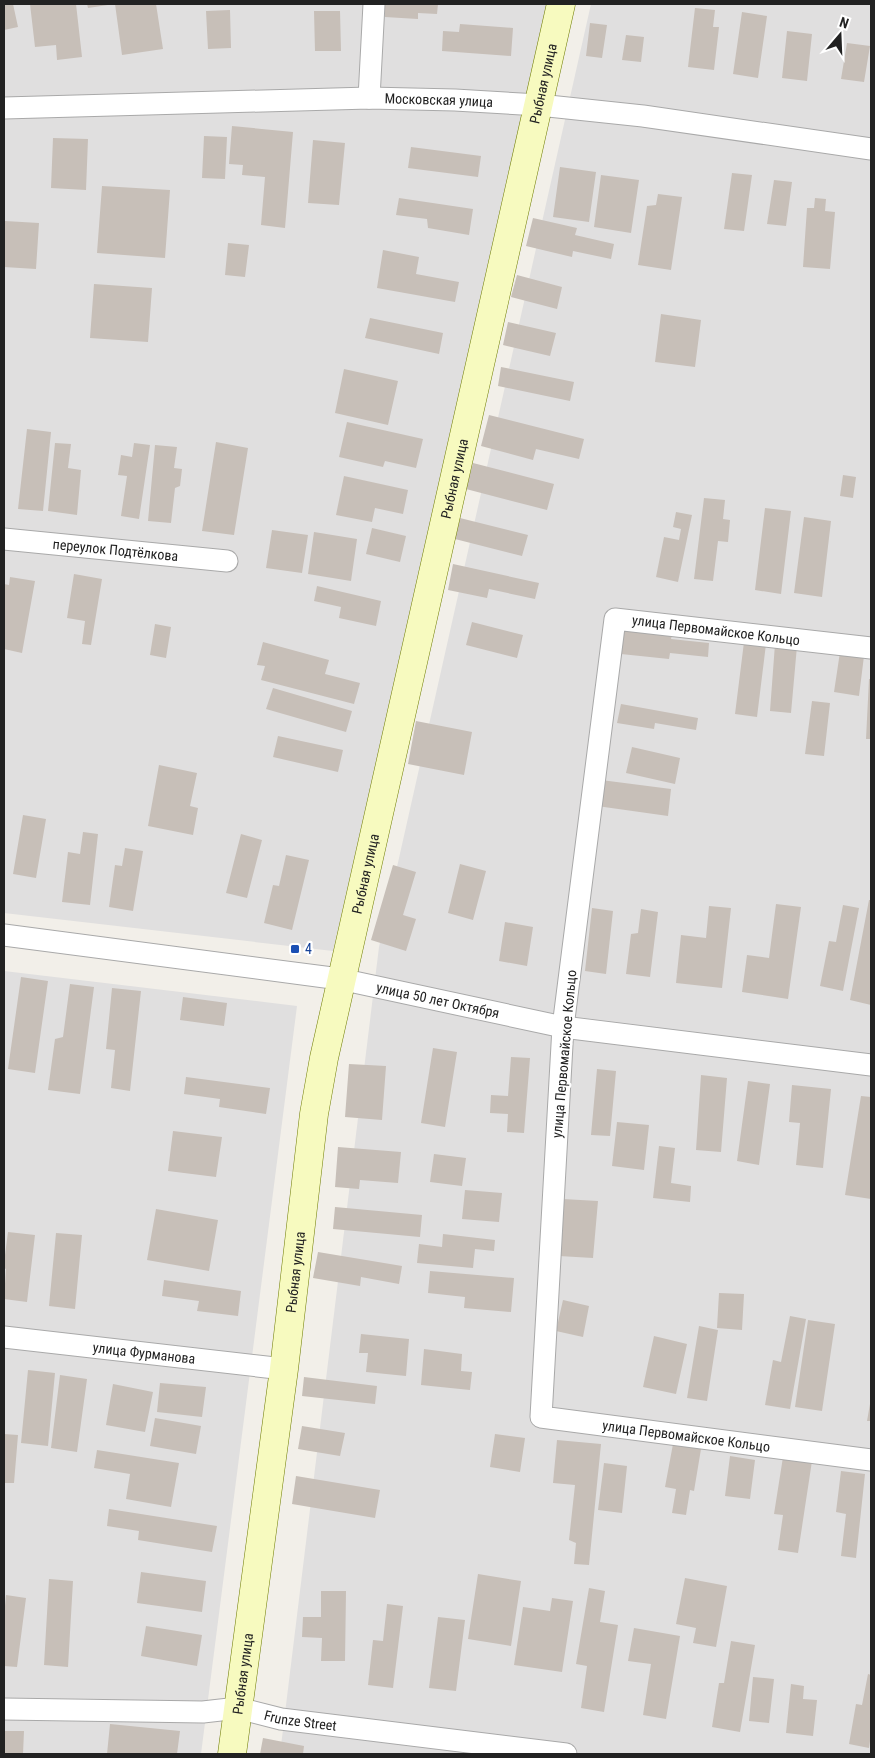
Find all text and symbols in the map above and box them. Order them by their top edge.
north arrow [815,10,865,60]
text: N [838,14,851,32]
street label: Рыбная улица [526,42,560,125]
street label: Московская улица [384,90,494,110]
street label: Рыбная улица [438,437,471,520]
street label: переулок Подтёлкова [52,536,179,564]
street label: улица Первомайское Кольцо [631,612,801,648]
street label: Рыбная улица [349,832,382,915]
place label: 4 [305,941,312,957]
marker: 4 [289,943,301,955]
street label: улица Первомайское Кольцо [549,969,579,1139]
street label: улица 50 лет Октября [375,979,501,1021]
street label: Рыбная улица [283,1231,308,1314]
street label: улица Фурманова [92,1339,196,1367]
street label: улица Первомайское Кольцо [601,1417,771,1455]
street label: Рыбная улица [229,1632,256,1715]
street label: Frunze Street [262,1707,337,1734]

